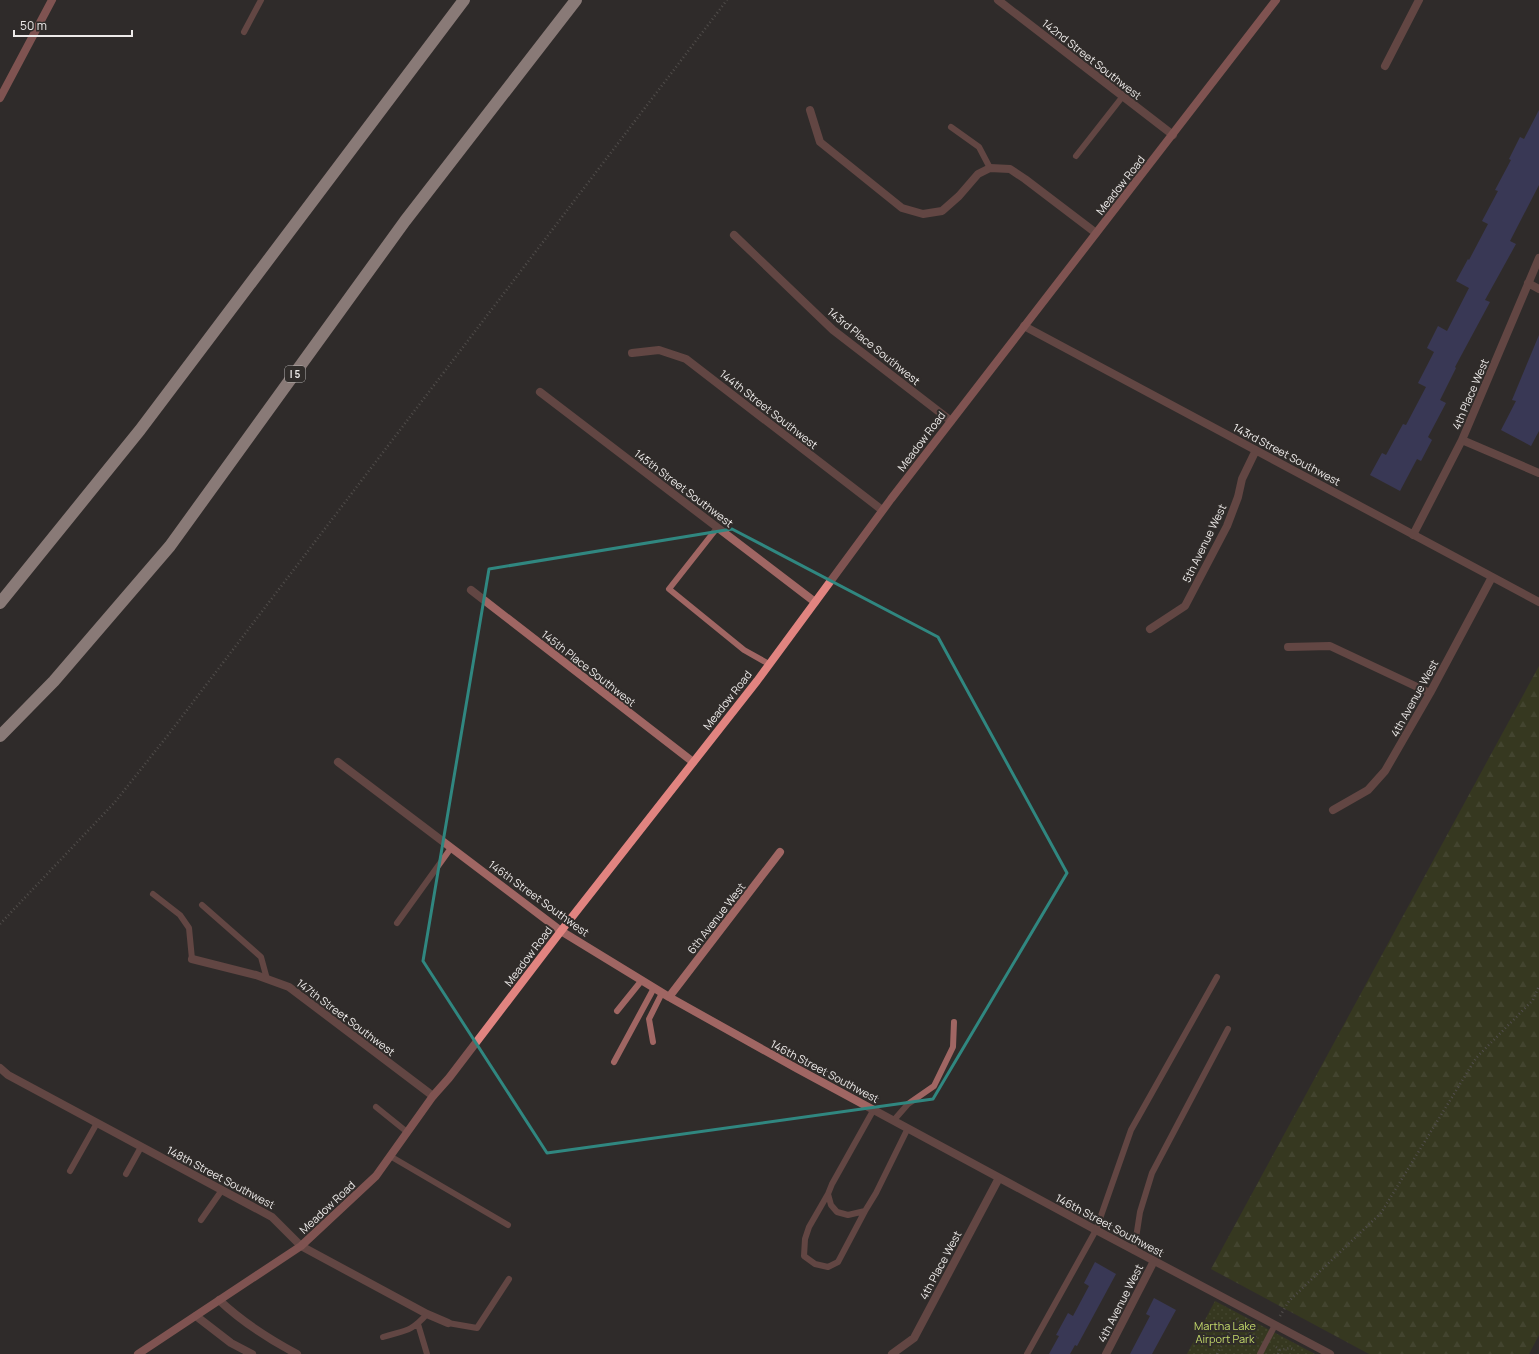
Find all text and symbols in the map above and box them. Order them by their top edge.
scale bar [14,12,132,38]
street label: 142nd Street Southwest [1039,15,1145,103]
text: 50 m [20,17,47,34]
street label: Meadow Road [1092,152,1148,218]
street label: 143rd Place Southwest [825,304,923,388]
street label: 4th Place West [1448,356,1492,432]
road number: I 5 [285,366,305,382]
street label: 144th Street Southwest [717,366,821,452]
street label: Meadow Road [894,408,948,474]
street label: 143rd Street Southwest [1231,419,1343,489]
street label: 145th Street Southwest [631,446,737,530]
street label: 5th Avenue West [1178,501,1230,585]
street label: 145th Place Southwest [539,626,639,710]
street label: 4th Avenue West [1387,657,1441,739]
street label: Meadow Road [699,667,755,733]
street label: 146th Street Southwest [486,856,592,940]
street label: 6th Avenue West [684,879,748,957]
street label: Meadow Road [501,923,555,989]
street label: 147th Street Southwest [294,975,398,1059]
street label: 146th Street Southwest [768,1036,882,1106]
street label: 148th Street Southwest [164,1142,278,1212]
street label: Meadow Road [296,1177,358,1237]
street label: 146th Street Southwest [1053,1190,1167,1260]
street label: 4th Place West [916,1228,964,1302]
street label: 4th Avenue West [1094,1261,1146,1345]
park label: Martha Lake Airport Park [1194,1318,1257,1346]

